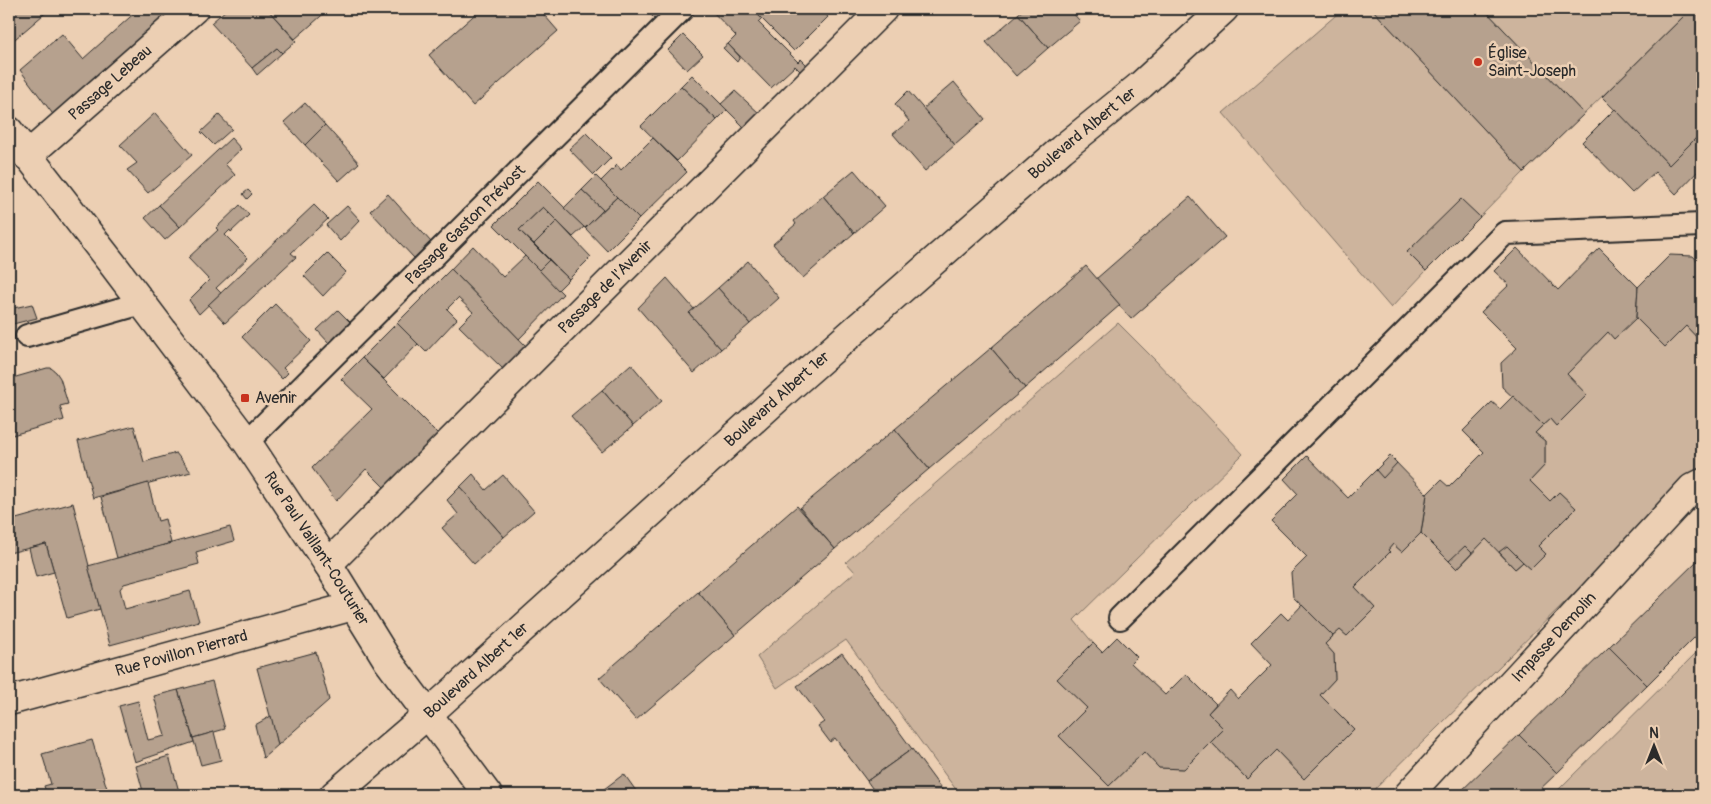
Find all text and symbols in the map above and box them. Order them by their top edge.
street label: Passage Lebeau [64,41,156,125]
place label: Église Saint-Joseph [1488,43,1576,81]
marker: Église Saint-Joseph [1472,56,1484,68]
street label: Boulevard Albert 1er [1024,83,1141,184]
street label: Passage Gaston Prévost [401,160,530,289]
street label: Passage de l'Avenir [554,235,657,338]
street label: Boulevard Albert 1er [720,347,834,451]
place label: Avenir [255,388,297,408]
marker: Avenir [239,392,251,404]
street label: Rue Paul Vaillant-Couturier [260,468,374,630]
street label: Impasse Demolin [1507,588,1601,686]
street label: Boulevard Albert 1er [420,618,533,723]
street label: Rue Povillon Pierrard [113,626,250,681]
north arrow [1628,722,1678,772]
text: N [1649,725,1659,742]

